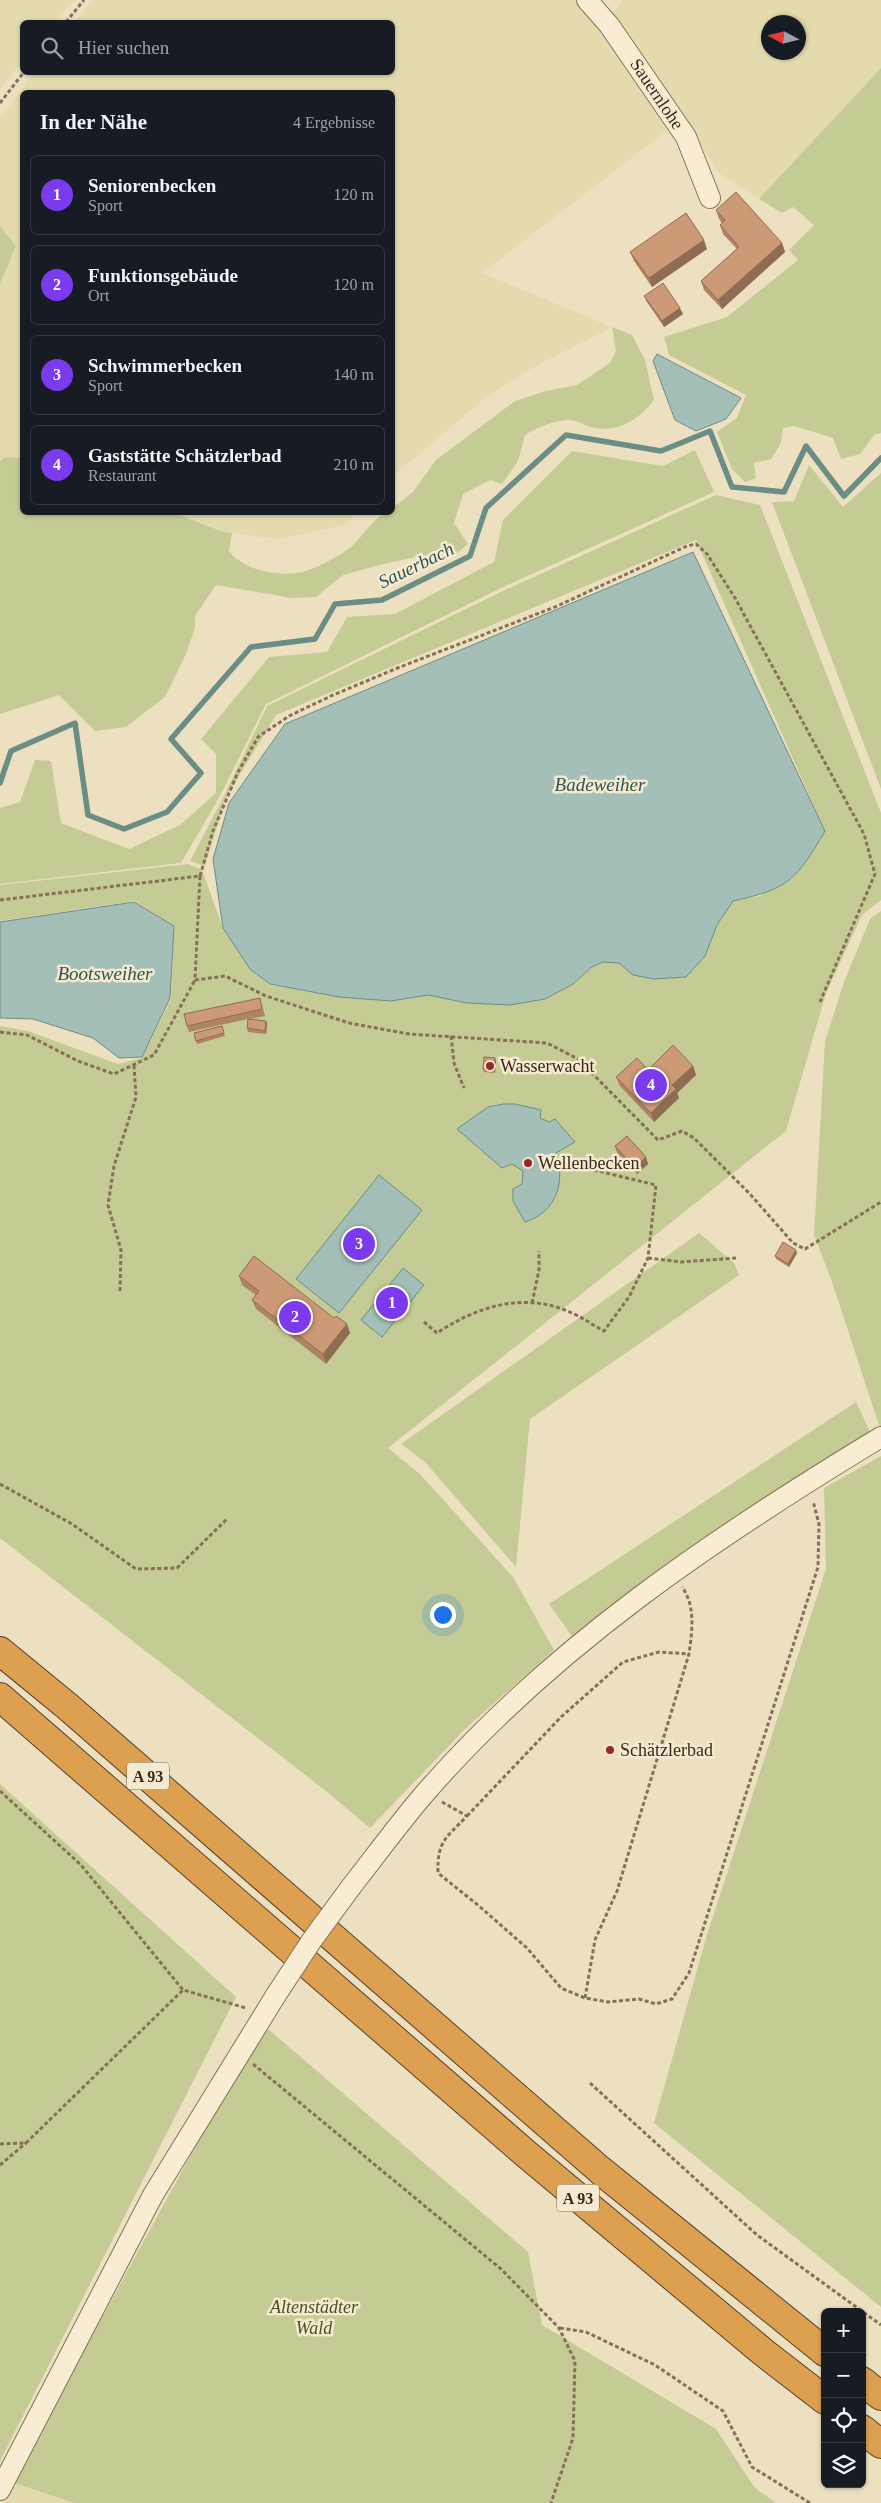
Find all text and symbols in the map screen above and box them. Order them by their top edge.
north arrow [761,15,806,60]
search box [20,20,395,75]
icon: search [38,34,66,62]
text: Hier suchen [78,37,169,58]
street label: Sauernlohe [626,55,688,133]
text: In der Nähe [40,110,147,134]
text: 4 Ergebnisse [293,114,375,131]
text: Seniorenbecken [88,175,216,196]
text: 1 [53,186,61,203]
text: 120 m [334,186,374,203]
text: Sport [88,197,123,214]
text: Funktionsgebäude [88,265,238,286]
text: 2 [53,276,61,293]
text: 120 m [334,276,374,293]
text: Ort [88,287,109,304]
text: Schwimmerbecken [88,355,242,376]
text: 3 [53,366,61,383]
text: 140 m [334,366,374,383]
text: Sport [88,377,123,394]
text: Gaststätte Schätzlerbad [88,445,282,466]
text: 4 [53,456,61,473]
text: 210 m [334,456,374,473]
text: Restaurant [88,467,156,484]
water label: Sauerbach [375,538,457,592]
water label: Badeweiher [555,774,646,795]
water label: Bootsweiher [58,963,153,984]
place label: Wasserwacht [500,1056,595,1076]
marker: Wasserwacht [484,1060,496,1072]
pin: 4 [635,1066,667,1104]
place label: Wellenbecken [538,1153,640,1173]
marker: Wellenbecken [522,1157,534,1169]
pin: 3 [343,1225,375,1263]
pin: 1 [376,1284,408,1322]
pin: 2 [279,1298,311,1336]
your location [430,1602,456,1628]
place label: Schätzlerbad [620,1740,713,1760]
marker: Schätzlerbad [604,1744,616,1756]
road number: A 93 [127,1762,169,1790]
road number: A 93 [557,2184,599,2212]
park label: Altenstädter Wald [269,2297,359,2338]
map controls [821,2308,866,2488]
button: + [821,2308,866,2353]
button: − [821,2353,866,2398]
button: locate [821,2398,866,2443]
button: layers [821,2443,866,2488]

